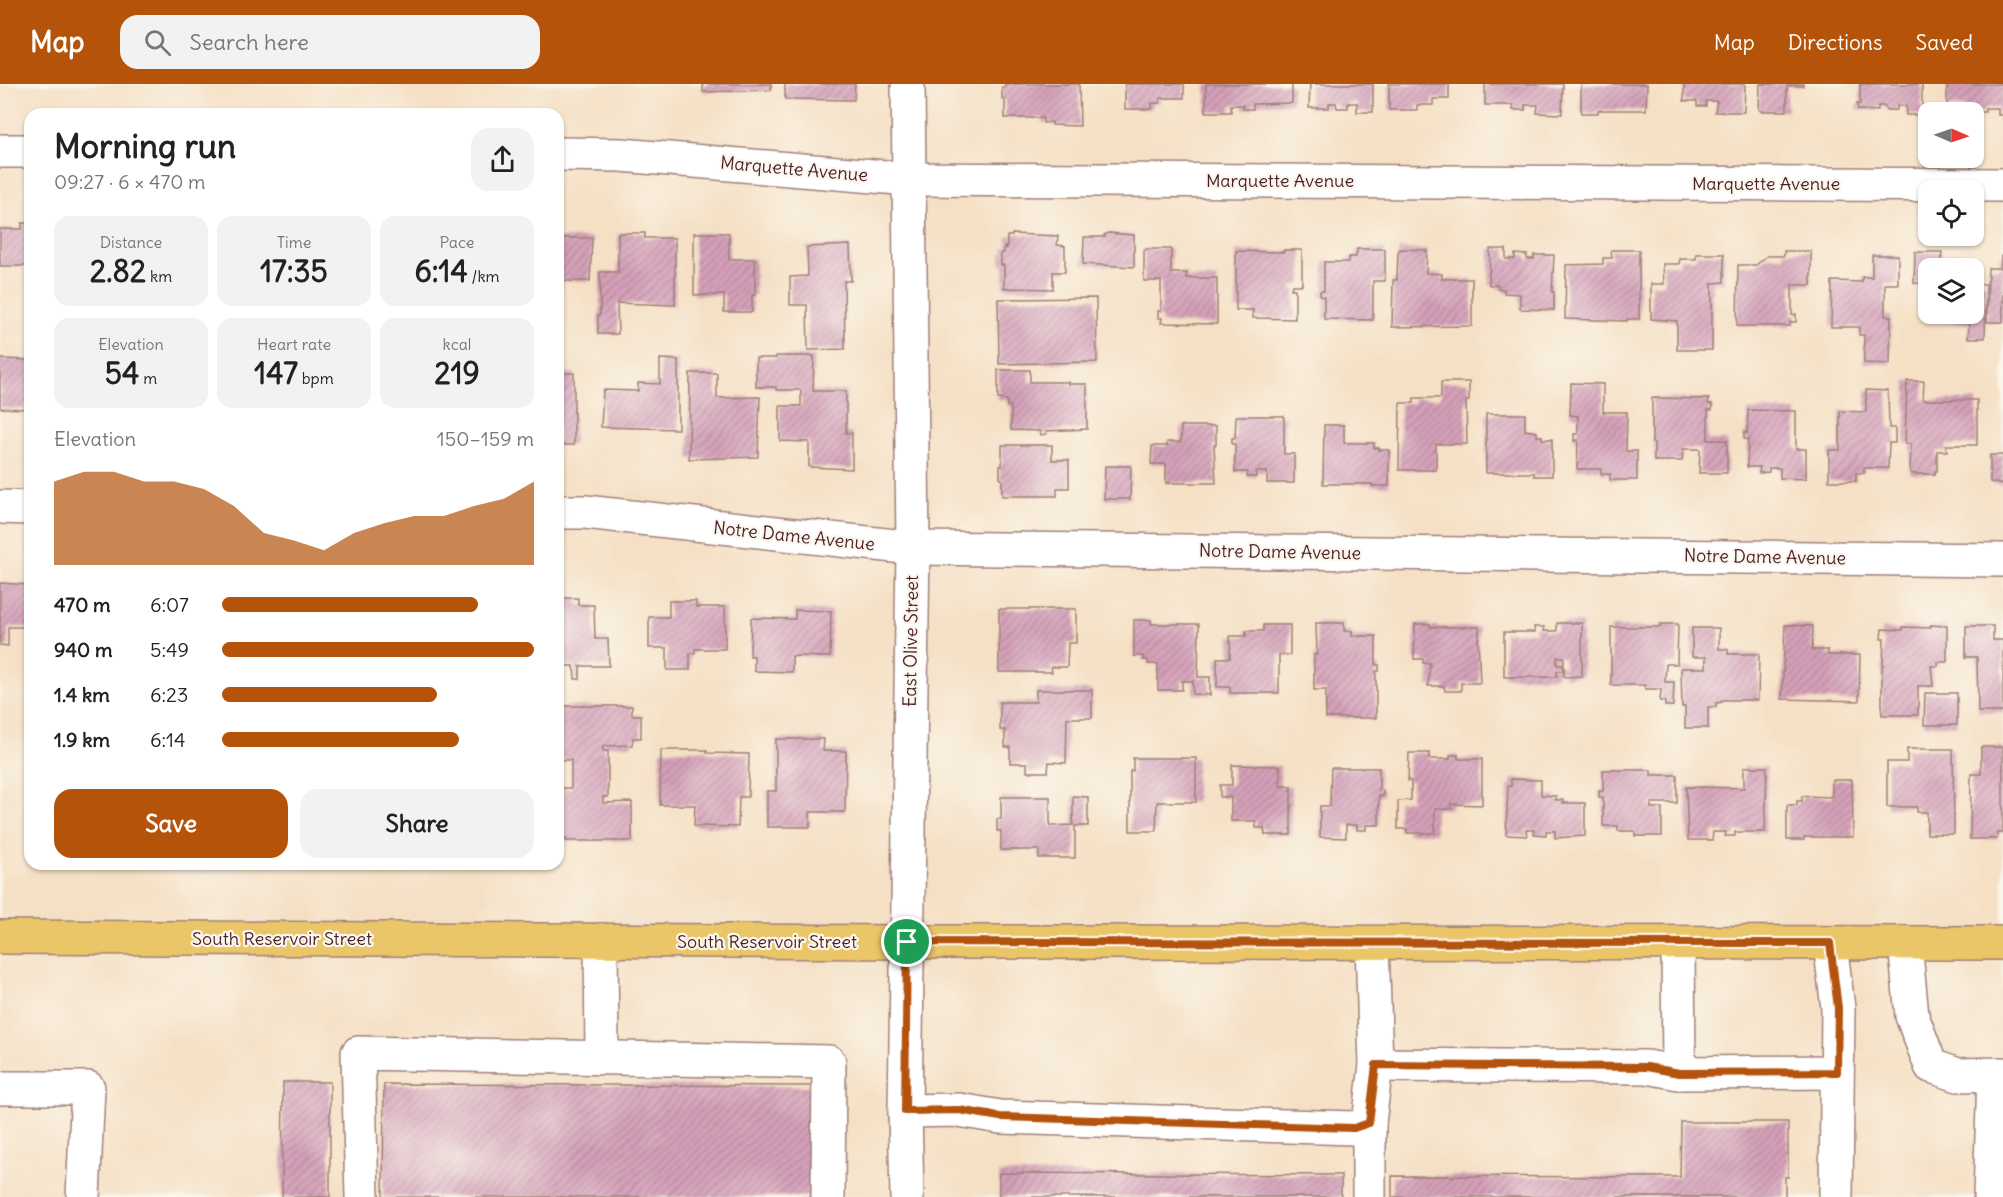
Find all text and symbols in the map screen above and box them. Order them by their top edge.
search box [120,15,540,69]
text: Map [30,24,84,60]
icon: search [141,26,174,59]
text: Search here [189,28,309,56]
text: Map [1714,29,1755,56]
text: Directions [1788,29,1882,56]
text: Saved [1915,29,1973,56]
north arrow [1918,102,1984,168]
map controls [1918,102,1984,324]
text: Morning run [54,125,236,167]
button: share [471,128,534,191]
street label: Marquette Avenue [719,151,869,186]
text: 09:27 · 6 × 470 m [54,169,206,194]
street label: Marquette Avenue [1206,169,1354,192]
street label: Marquette Avenue [1692,172,1840,195]
button: locate [1918,180,1984,246]
text: Distance [100,232,162,252]
text: Time [277,232,311,252]
text: Pace [440,232,474,252]
text: 2.82 [90,252,146,290]
text: 17:35 [260,252,328,290]
text: 6:14 [414,252,468,290]
button: layers [1918,258,1984,324]
text: km [146,266,172,286]
text: /km [468,266,500,286]
text: Elevation [98,334,164,354]
text: Heart rate [257,334,331,354]
text: kcal [443,334,471,354]
text: 54 [105,354,139,392]
text: 147 [254,354,298,392]
text: 219 [434,354,480,392]
text: m [139,368,157,388]
text: bpm [298,368,334,388]
text: Elevation [54,426,136,451]
text: 150–159 m [437,426,534,451]
street label: Notre Dame Avenue [712,516,876,555]
street label: Notre Dame Avenue [1199,539,1361,564]
street label: Notre Dame Avenue [1684,544,1846,569]
street label: East Olive Street [898,575,923,707]
text: 470 m [54,592,111,617]
text: 6:07 [150,592,189,617]
text: 940 m [54,637,113,662]
text: 5:49 [150,637,189,662]
text: 1.4 km [54,682,110,707]
text: 6:23 [150,682,188,707]
text: 1.9 km [54,727,110,752]
text: 6:14 [150,727,186,752]
button: Save [54,789,288,858]
button: Share [300,789,534,858]
pin [881,916,932,967]
icon: arrive [890,925,923,958]
street label: South Reservoir Street [192,927,372,950]
street label: South Reservoir Street [677,930,857,953]

